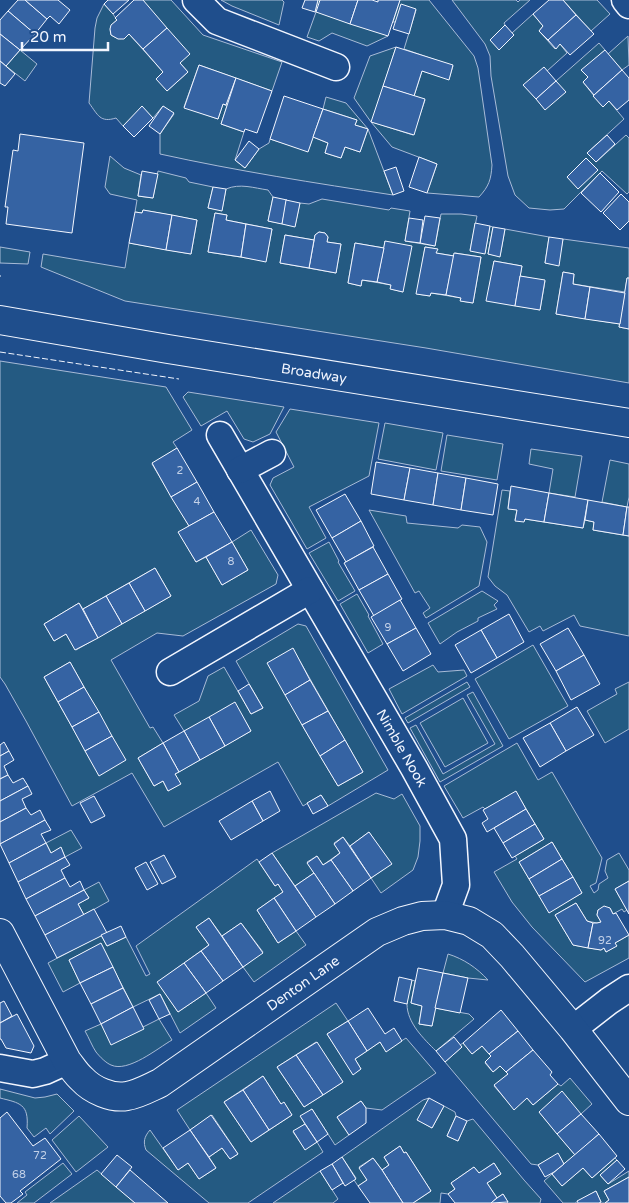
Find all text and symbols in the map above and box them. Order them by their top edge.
scale bar [22,20,109,52]
text: 20 m [30,28,67,46]
street label: Broadway [280,360,348,387]
house number: 2 [177,464,184,477]
house number: 4 [194,495,201,508]
house number: 8 [228,555,235,568]
house number: 9 [385,621,392,634]
street label: Nimble Nook [372,706,431,790]
house number: 92 [598,934,612,947]
street label: Denton Lane [264,952,343,1015]
house number: 72 [33,1149,47,1162]
house number: 68 [12,1168,26,1181]

